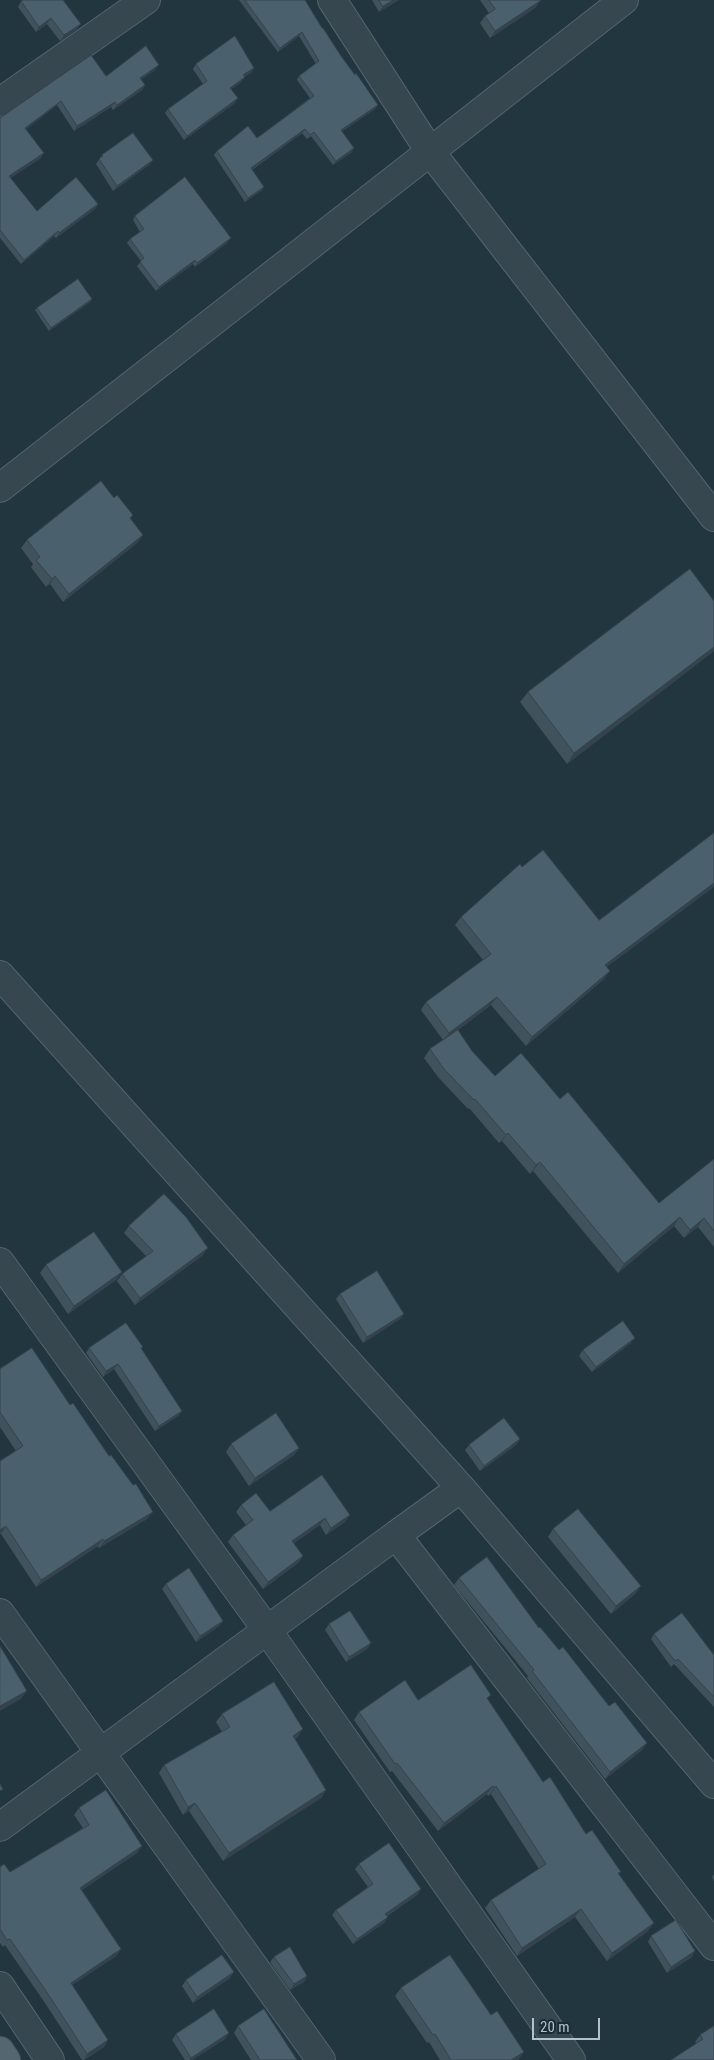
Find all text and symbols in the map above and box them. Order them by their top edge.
scale bar [534,2008,602,2040]
text: 20 m [540,2018,570,2036]

